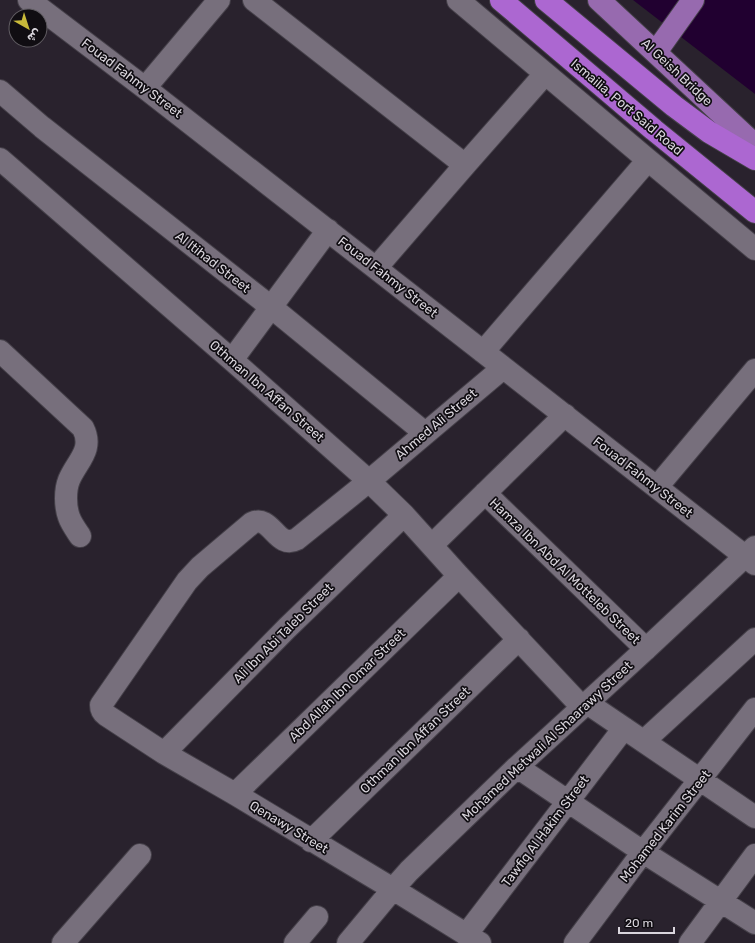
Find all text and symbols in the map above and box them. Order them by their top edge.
north arrow [8,8,48,48]
text: ش [24,26,43,45]
street label: Fouad Fahmy Street [79,35,185,121]
street label: Al Geish Bridge [638,35,716,109]
street label: Ismailia, Port Said Road [568,56,686,158]
street label: Al Itihad Street [173,228,253,296]
street label: Fouad Fahmy Street [335,234,441,320]
street label: Othman Ibn Affan Street [207,337,327,445]
street label: Ahmed Ali Street [392,386,480,462]
street label: Fouad Fahmy Street [590,434,696,520]
street label: Hamza Ibn Abd Al Motteleb Street [487,495,643,647]
street label: Ali Ibn Abi Taleb Street [230,580,336,686]
street label: Abd Allah Ibn Omar Street [286,626,408,744]
street label: Mohamed Metwali Al Shaarawy Street [459,658,635,824]
street label: Othman Ibn Affan Street [357,684,473,796]
street label: Mohamed Karim Street [617,767,713,885]
street label: Tawfiq Al Hakim Street [498,772,592,890]
street label: Qenawy Street [247,798,331,856]
scale bar [619,909,674,935]
text: 20 m [625,916,653,930]

